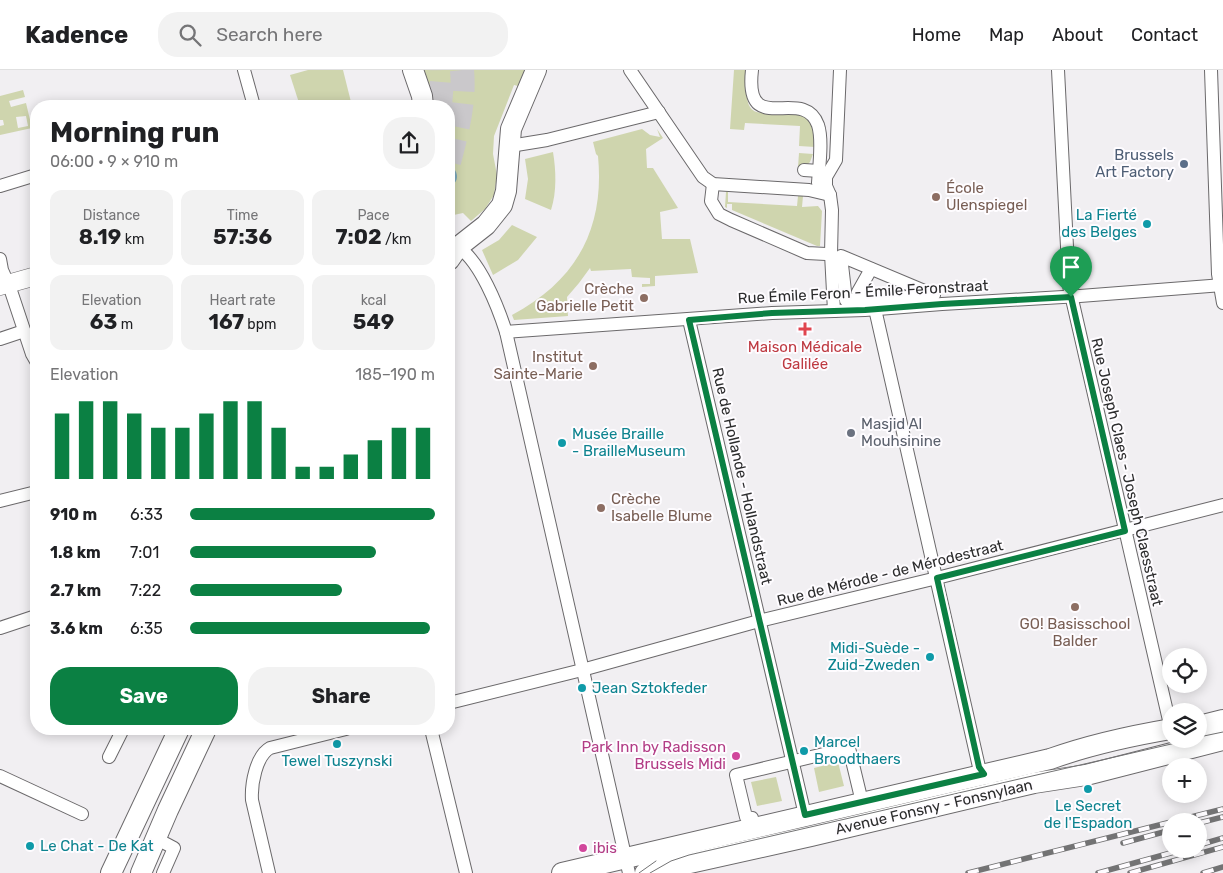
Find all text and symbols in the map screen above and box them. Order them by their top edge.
search box [158,12,508,57]
text: Kadence [25,21,128,49]
icon: search [176,21,204,49]
text: Search here [216,23,323,46]
text: Home [912,24,961,46]
text: Map [989,24,1024,46]
text: About [1052,24,1103,46]
text: Contact [1131,24,1198,46]
text: Morning run [50,116,219,149]
button: share [383,117,435,169]
place label: Brussels Art Factory [1095,146,1174,181]
text: 06:00 · 9 × 910 m [50,152,178,171]
marker: Brussels Art Factory [1178,158,1190,170]
place label: École Ulenspiegel [946,179,1027,214]
marker: École Ulenspiegel [930,191,942,203]
place label: La Fierté des Belges [1061,206,1137,241]
text: Distance [83,207,140,224]
text: Time [227,207,258,224]
text: Pace [357,207,390,224]
marker: La Fierté des Belges [1141,218,1153,230]
text: 8.19 [79,224,121,249]
text: 57:36 [213,224,272,249]
text: 7:02 [336,224,382,249]
text: km [121,231,144,248]
text: /km [382,231,411,248]
pin [1050,246,1092,297]
icon: arrive [1057,253,1085,281]
street label: Rue Émile Feron - Émile Feronstraat [737,276,989,308]
place label: Crèche Gabrielle Petit [536,280,634,315]
text: Elevation [82,292,142,309]
text: Heart rate [210,292,275,309]
text: kcal [361,292,386,309]
marker: Crèche Gabrielle Petit [638,292,650,304]
text: 63 [90,309,117,334]
text: 167 [209,309,244,334]
text: 549 [353,309,394,334]
text: m [117,316,133,333]
text: bpm [244,316,277,333]
marker: Maison Médicale Galilée [798,322,812,336]
street label: Rue Joseph Claes - Joseph Claesstraat [1087,336,1167,608]
place label: Maison Médicale Galilée [748,338,862,373]
place label: Institut Sainte-Marie [493,348,583,383]
marker: Institut Sainte-Marie [587,360,599,372]
text: Elevation [50,365,119,384]
text: 185–190 m [355,365,435,384]
street label: Rue de Hollande - Hollandstraat [708,366,776,586]
place label: Masjid Al Mouhsinine [861,415,941,450]
place label: Musée Braille - BrailleMuseum [572,425,686,460]
marker: Masjid Al Mouhsinine [845,427,857,439]
marker: Musée Braille - BrailleMuseum [556,437,568,449]
place label: Crèche Isabelle Blume [611,490,712,525]
marker: Crèche Isabelle Blume [595,502,607,514]
text: 910 m [50,505,97,524]
text: 6:33 [130,505,163,524]
street label: Rue de Mérode - de Mérodestraat [775,536,1005,610]
text: 1.8 km [50,543,101,562]
text: 7:01 [130,543,159,562]
text: 2.7 km [50,581,101,600]
text: 7:22 [130,581,161,600]
marker: GO! Basisschool Balder [1069,601,1081,613]
place label: GO! Basisschool Balder [1020,615,1130,650]
text: 3.6 km [50,619,103,638]
text: 6:35 [130,619,163,638]
place label: Midi-Suède - Zuid-Zweden [828,639,920,674]
map controls [1162,648,1207,858]
button: locate [1162,648,1207,693]
marker: Midi-Suède - Zuid-Zweden [924,651,936,663]
button: Save [50,667,238,725]
button: Share [248,667,435,725]
place label: Jean Sztokfeder [592,679,707,697]
marker: Jean Sztokfeder [576,682,588,694]
button: layers [1162,703,1207,748]
place label: Marcel Broodthaers [814,733,901,768]
marker: Tewel Tuszynski [331,738,343,750]
place label: Park Inn by Radisson Brussels Midi [581,738,726,773]
marker: Marcel Broodthaers [798,745,810,757]
marker: Park Inn by Radisson Brussels Midi [730,750,742,762]
place label: Tewel Tuszynski [282,752,392,770]
button: + [1162,758,1207,803]
street label: Avenue Fonsny - Fonsnylaan [834,776,1034,838]
marker: Le Secret de l'Espadon [1082,783,1094,795]
place label: Le Secret de l'Espadon [1044,797,1132,832]
button: − [1162,813,1207,858]
place label: Le Chat - De Kat [40,837,154,855]
place label: ibis [593,839,617,857]
marker: Le Chat - De Kat [24,840,36,852]
marker: ibis [577,842,589,854]

